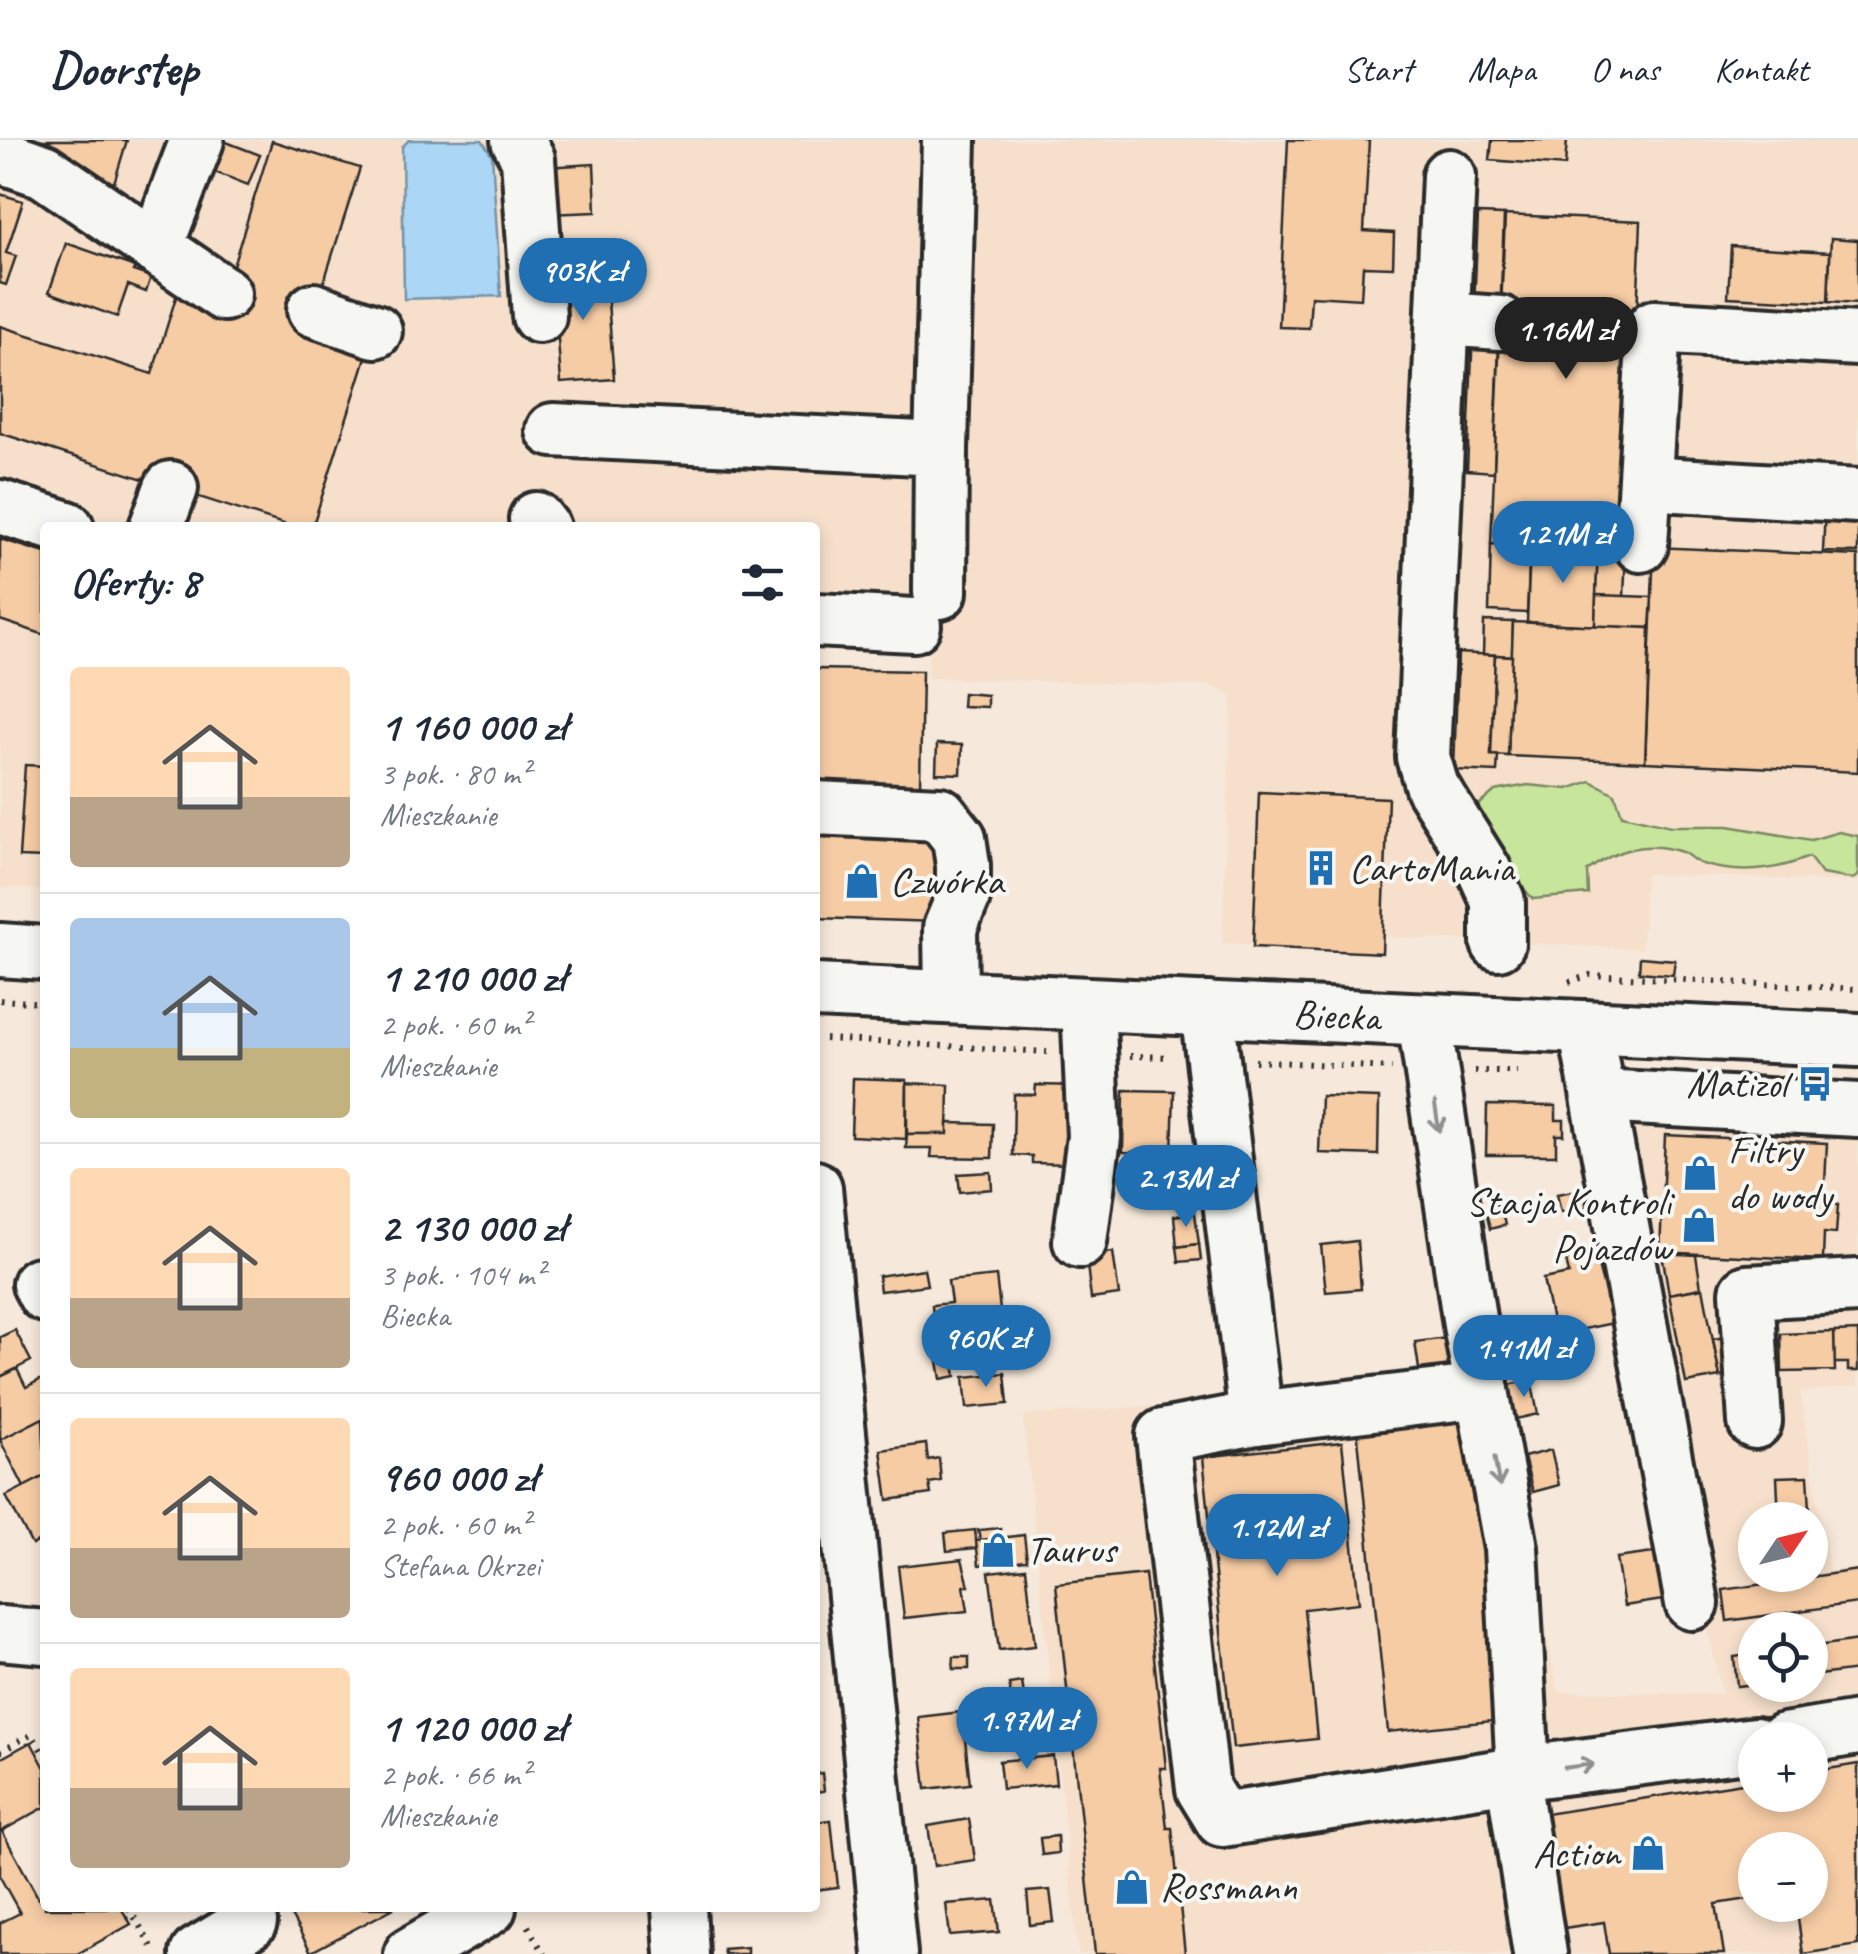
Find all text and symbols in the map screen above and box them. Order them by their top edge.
text: Doorstep [50,39,198,99]
text: Start [1344,47,1413,92]
text: Mapa [1468,47,1535,92]
text: O nas [1590,47,1659,92]
text: Kontakt [1714,47,1808,92]
pin: 903K zł [491,238,675,323]
text: 903K zł [541,250,625,291]
pin: 1.16M zł [1463,297,1669,382]
text: 1.16M zł [1517,309,1615,350]
pin: 1.21M zł [1460,501,1666,586]
text: 1.21M zł [1514,513,1612,554]
icon: filters [735,555,790,610]
text: Oferty: 8 [70,556,199,609]
text: 1 160 000 zł [380,700,566,753]
icon: home [150,707,270,827]
text: 3 pok. · 80 m² [380,753,530,794]
text: Mieszkanie [380,794,496,835]
place label: CartoMania [1349,843,1517,893]
building icon: CartoMania [1302,849,1340,887]
place label: Czwórka [890,856,1006,906]
shop icon: Czwórka [843,862,881,900]
text: 1 210 000 zł [380,951,565,1004]
icon: home [150,958,270,1078]
street label: Biecka [1292,988,1385,1043]
text: 2 pok. · 60 m² [380,1004,530,1045]
text: Mieszkanie [380,1045,496,1086]
place label: Matizol [1687,1059,1793,1109]
bus stop icon: Matizol [1796,1065,1834,1103]
one-way arrow [1428,1100,1447,1132]
place label: Filtry do wody [1728,1125,1835,1221]
pin: 2.13M zł [1083,1145,1289,1230]
shop icon: Filtry do wody [1681,1154,1719,1192]
text: 2.13M zł [1137,1157,1235,1198]
place label: Stacja Kontroli Pojazdów [1466,1177,1676,1273]
text: 2 130 000 zł [380,1201,565,1254]
shop icon: Stacja Kontroli Pojazdów [1680,1206,1718,1244]
icon: home [150,1208,270,1328]
text: 3 pok. · 104 m² [380,1254,544,1295]
text: Biecka [380,1295,450,1336]
pin: 960K zł [894,1305,1078,1390]
pin: 1.41M zł [1421,1315,1627,1400]
text: 960K zł [944,1317,1028,1358]
text: 1.41M zł [1475,1327,1573,1368]
text: 960 000 zł [380,1451,537,1504]
one-way arrow [1488,1455,1507,1487]
icon: home [150,1458,270,1578]
pin: 1.12M zł [1174,1494,1380,1579]
north arrow [1738,1502,1828,1592]
map controls [1738,1502,1828,1922]
text: 2 pok. · 60 m² [380,1504,530,1545]
text: 1.12M zł [1228,1506,1326,1547]
place label: Taurus [1026,1525,1119,1575]
shop icon: Taurus [979,1531,1017,1569]
text: Stefana Okrzei [380,1545,540,1586]
button: locate [1738,1612,1828,1702]
pin: 1.97M zł [924,1687,1130,1772]
text: 1.97M zł [978,1699,1076,1740]
text: 1 120 000 zł [380,1701,565,1754]
icon: home [150,1708,270,1828]
button: + [1738,1722,1828,1812]
text: 2 pok. · 66 m² [380,1754,530,1795]
one-way arrow [1562,1756,1595,1775]
text: Mieszkanie [380,1795,496,1836]
place label: Action [1533,1828,1622,1878]
button: − [1738,1832,1828,1922]
shop icon: Action [1629,1834,1667,1872]
place label: Rossmann [1160,1862,1298,1912]
shop icon: Rossmann [1113,1868,1151,1906]

